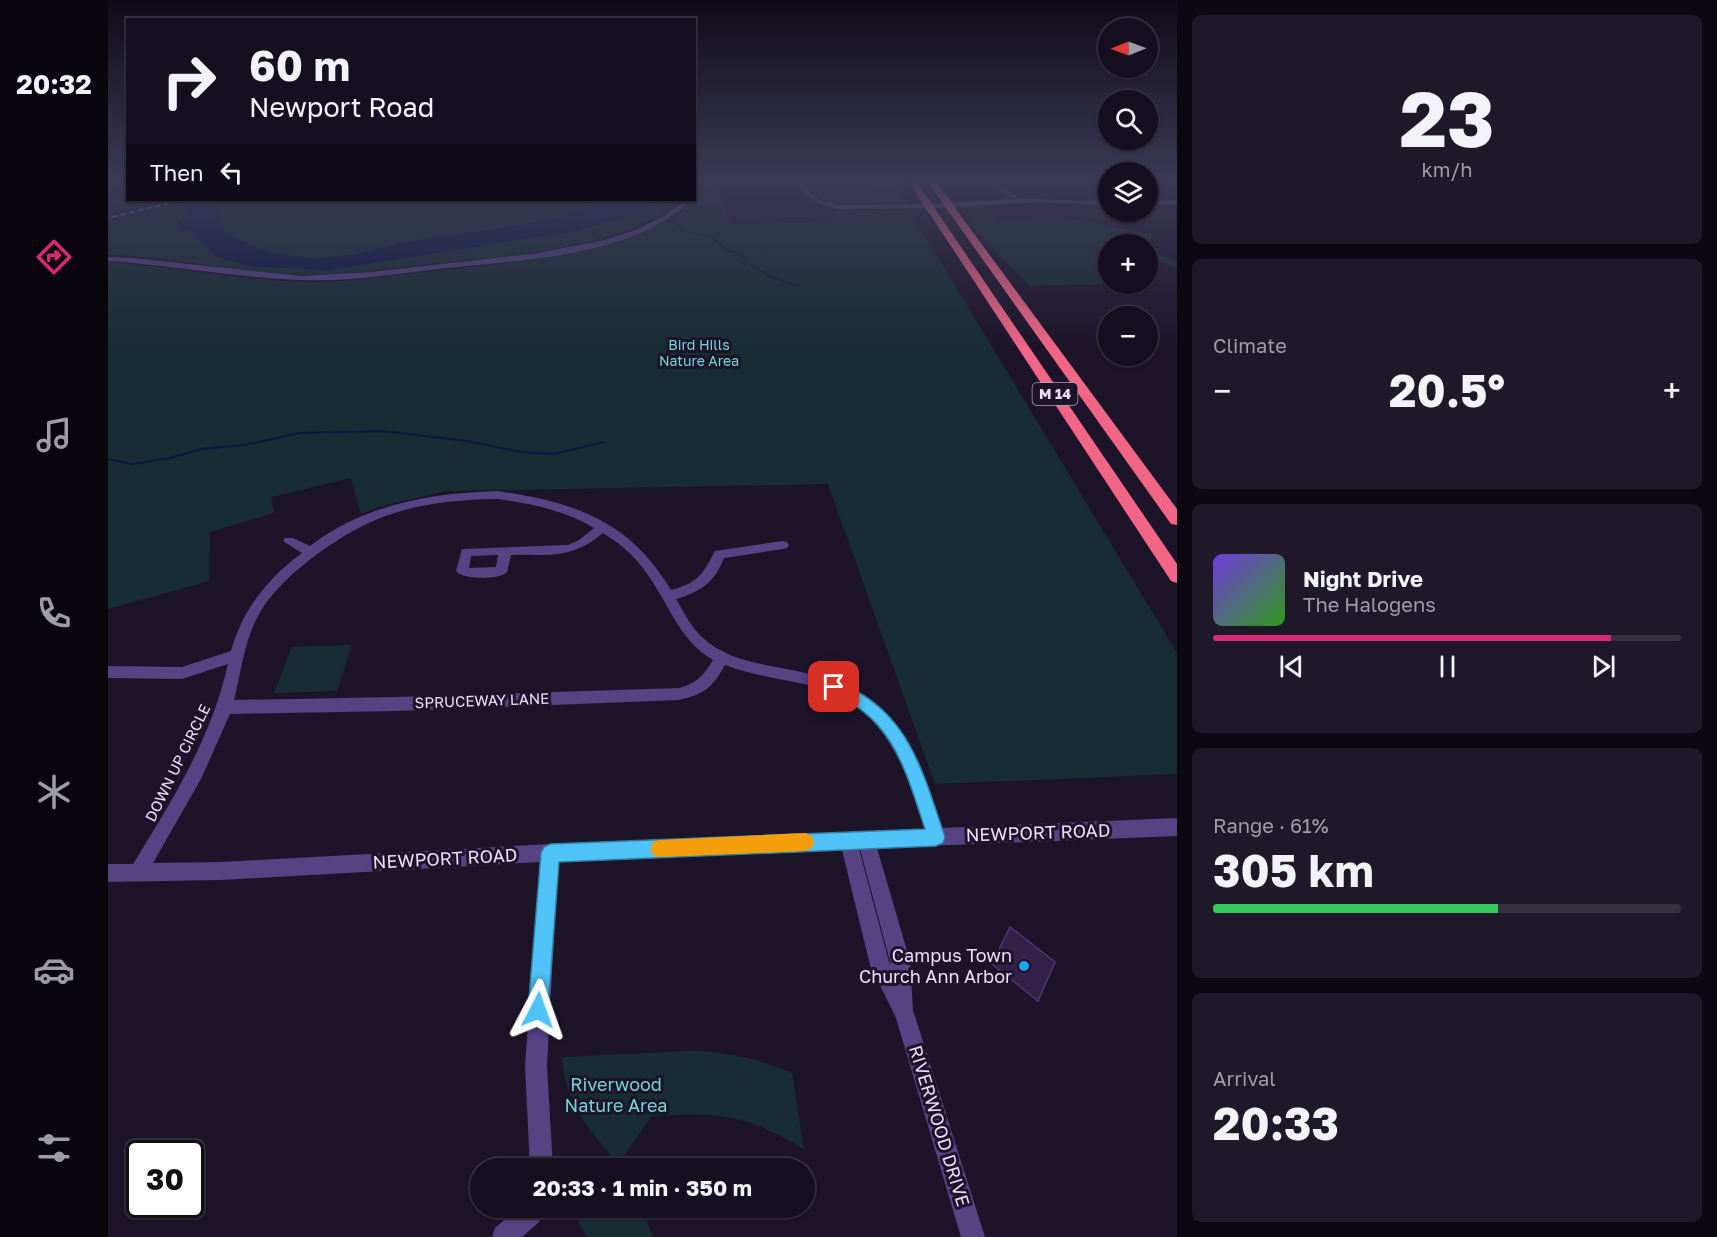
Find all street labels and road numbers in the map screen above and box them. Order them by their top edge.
road number: M 14 [1032,383,1078,405]
street label: SPRUCEWAY LANE [414,689,550,711]
street label: DOWN UP CIRCLE [141,701,213,824]
street label: NEWPORT ROAD [965,818,1111,846]
street label: NEWPORT ROAD [372,843,518,873]
street label: RIVERWOOD DRIVE [905,1042,975,1209]

